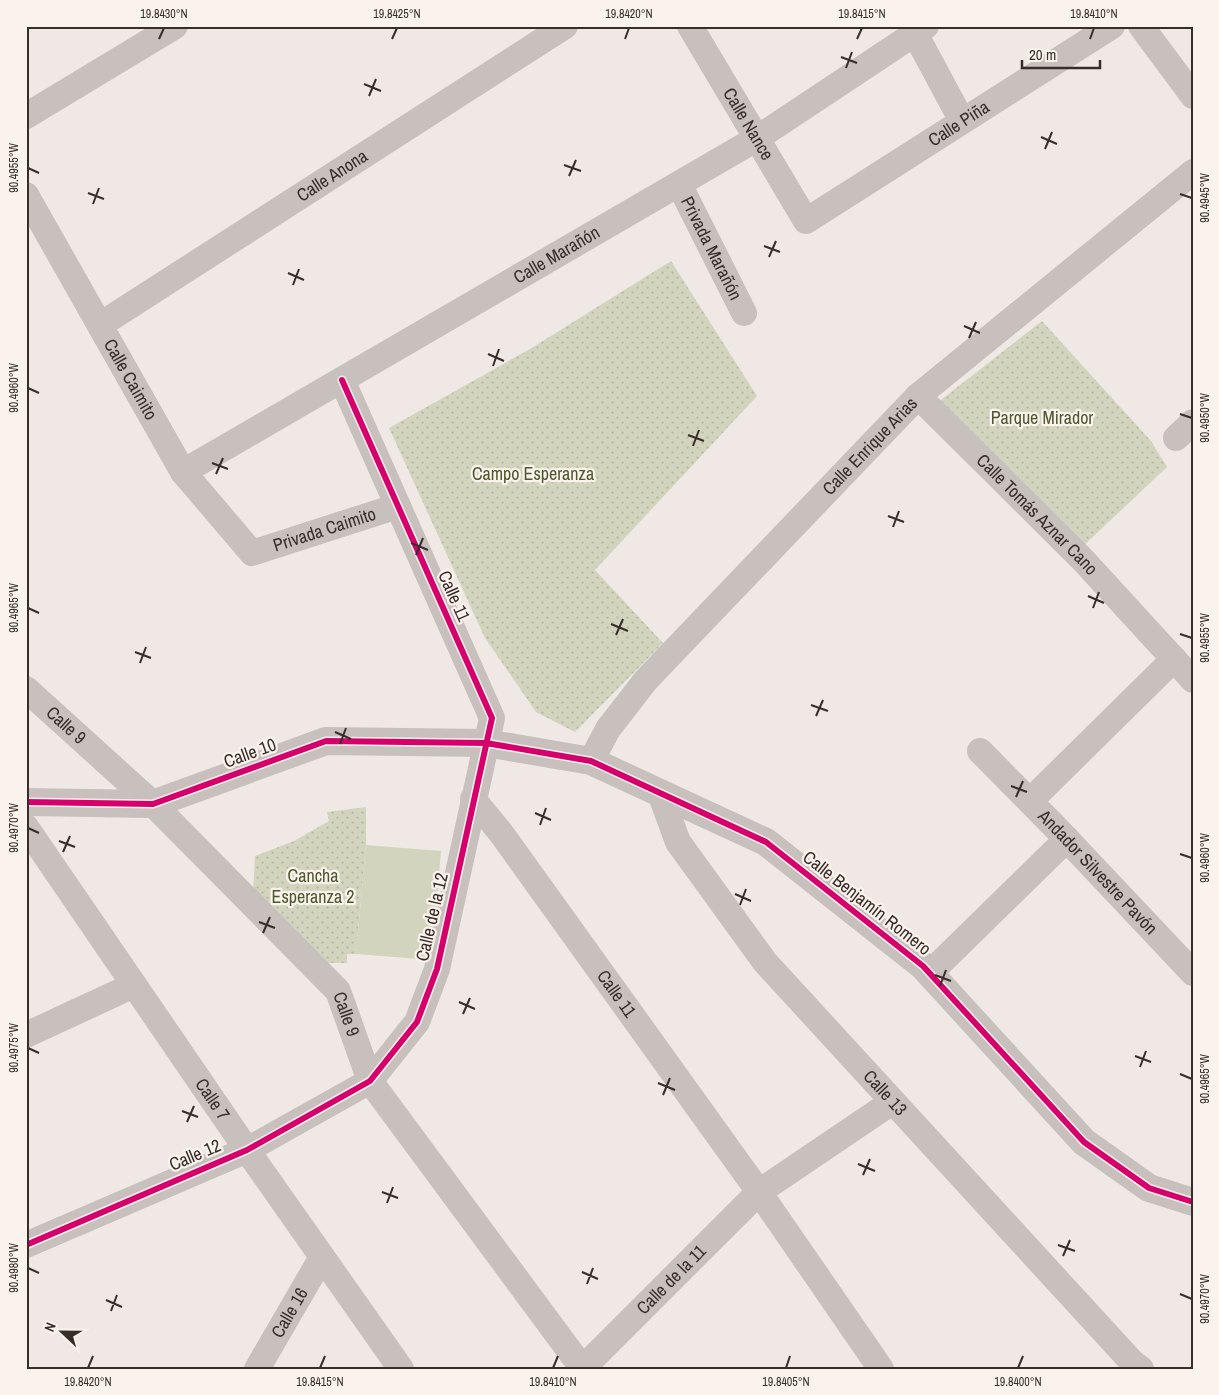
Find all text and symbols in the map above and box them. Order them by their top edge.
text: 19.8430°N [140,6,188,22]
text: 19.8425°N [373,6,421,22]
text: 19.8420°N [605,6,653,22]
text: 19.8415°N [838,6,886,22]
text: 19.8410°N [1070,6,1118,22]
scale bar [1022,38,1099,70]
text: 20 m [1029,44,1056,65]
street label: Calle Nance [717,83,780,165]
street label: Calle Piña [923,94,994,152]
text: 90.4955°W [6,142,22,193]
street label: Calle Anona [292,143,372,207]
text: 90.4945°W [1197,172,1213,223]
street label: Privada Marañón [675,192,749,304]
street label: Calle Marañón [508,220,604,289]
street label: Calle Caimito [98,334,164,424]
text: 90.4960°W [6,362,22,413]
street label: Calle Enrique Arias [817,391,923,500]
text: 90.4950°W [1197,392,1213,443]
park label: Parque Mirador [991,405,1093,430]
street label: Calle Tomás Aznar Cano [971,448,1104,580]
park label: Campo Esperanza [472,461,594,486]
street label: Privada Caimito [270,501,379,557]
street label: Calle 11 [432,566,477,626]
text: 90.4965°W [6,582,22,633]
text: 90.4955°W [1197,612,1213,663]
street label: Calle 9 [41,700,92,750]
street label: Calle 10 [220,732,280,774]
text: 90.4970°W [6,802,22,853]
street label: Andador Silvestre Pavón [1032,803,1163,940]
text: 90.4960°W [1197,832,1213,883]
street label: Calle Benjamín Romero [798,845,937,961]
park label: Cancha Esperanza 2 [272,863,354,909]
street label: Calle de la 12 [409,870,454,964]
street label: Calle 11 [591,965,643,1023]
street label: Calle 9 [327,988,366,1040]
text: 90.4975°W [6,1022,22,1073]
text: 90.4965°W [1197,1053,1213,1104]
street label: Calle 13 [858,1064,913,1121]
street label: Calle 7 [189,1073,236,1125]
street label: Calle 12 [165,1132,225,1177]
street label: Calle de la 11 [631,1238,712,1320]
text: 90.4980°W [6,1242,22,1293]
text: 90.4970°W [1197,1273,1213,1324]
street label: Calle 16 [265,1283,314,1342]
north arrow [38,1308,88,1358]
text: N [40,1320,60,1334]
text: 19.8420°N [64,1374,112,1390]
text: 19.8415°N [296,1374,344,1390]
text: 19.8410°N [529,1374,577,1390]
text: 19.8405°N [762,1374,810,1390]
text: 19.8400°N [994,1374,1042,1390]

